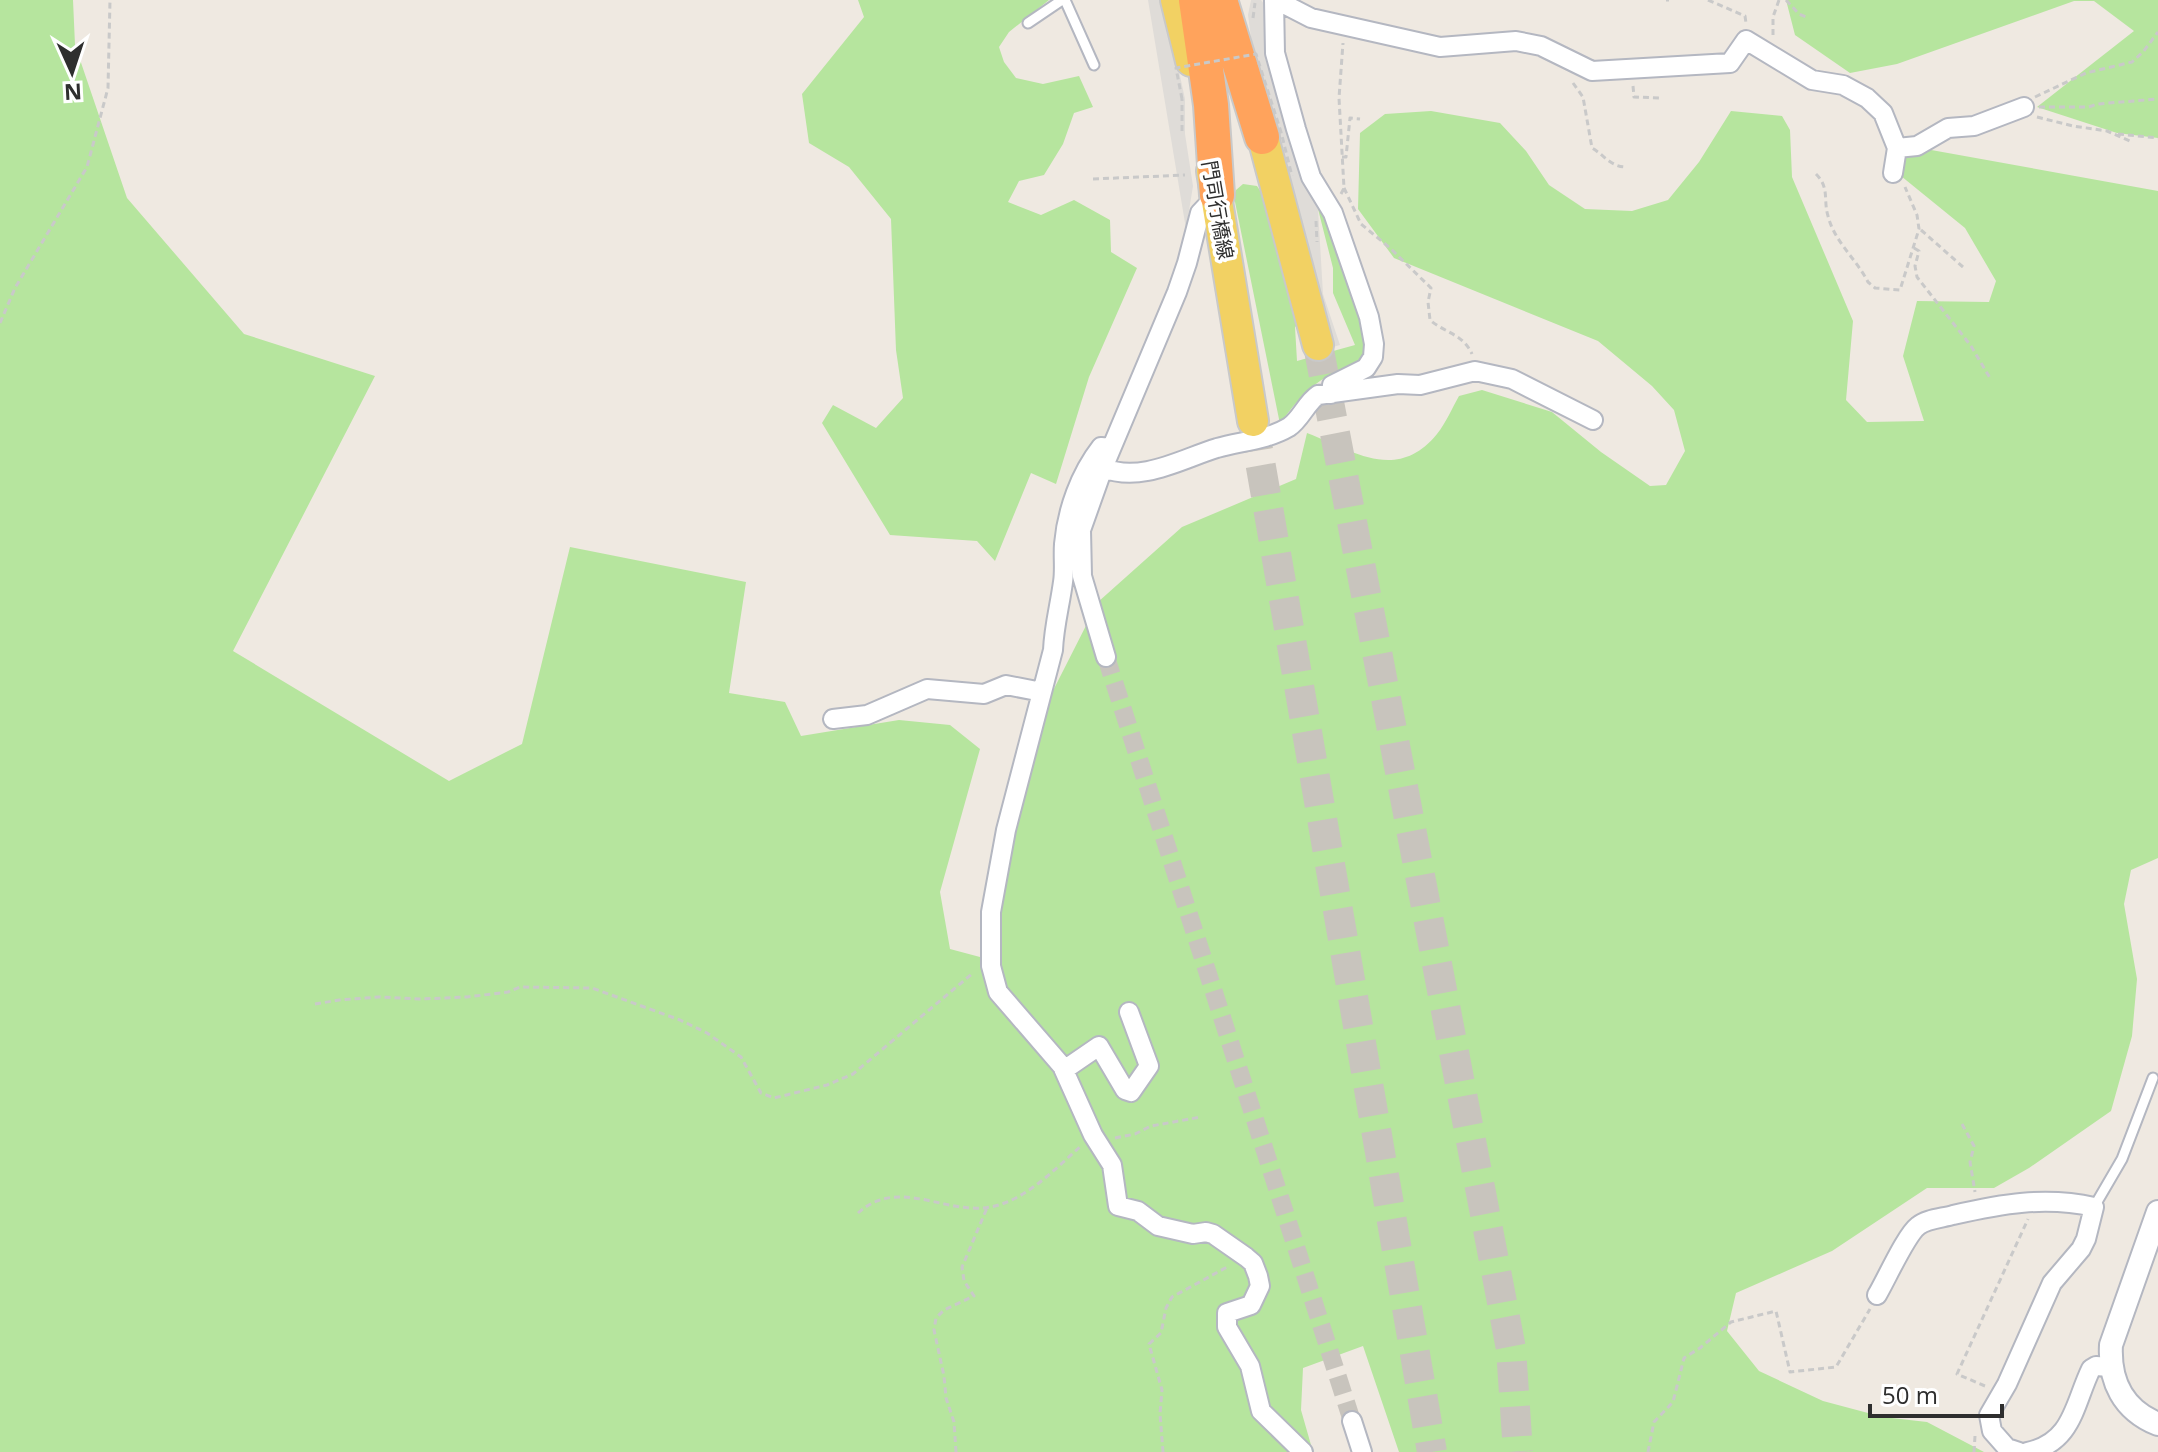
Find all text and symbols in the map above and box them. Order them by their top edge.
north arrow [32,32,112,112]
text: N [63,78,83,108]
street label: 門司行橋線 [1196,158,1240,262]
scale bar [1870,1368,2002,1418]
text: 50 m [1882,1378,1938,1411]

